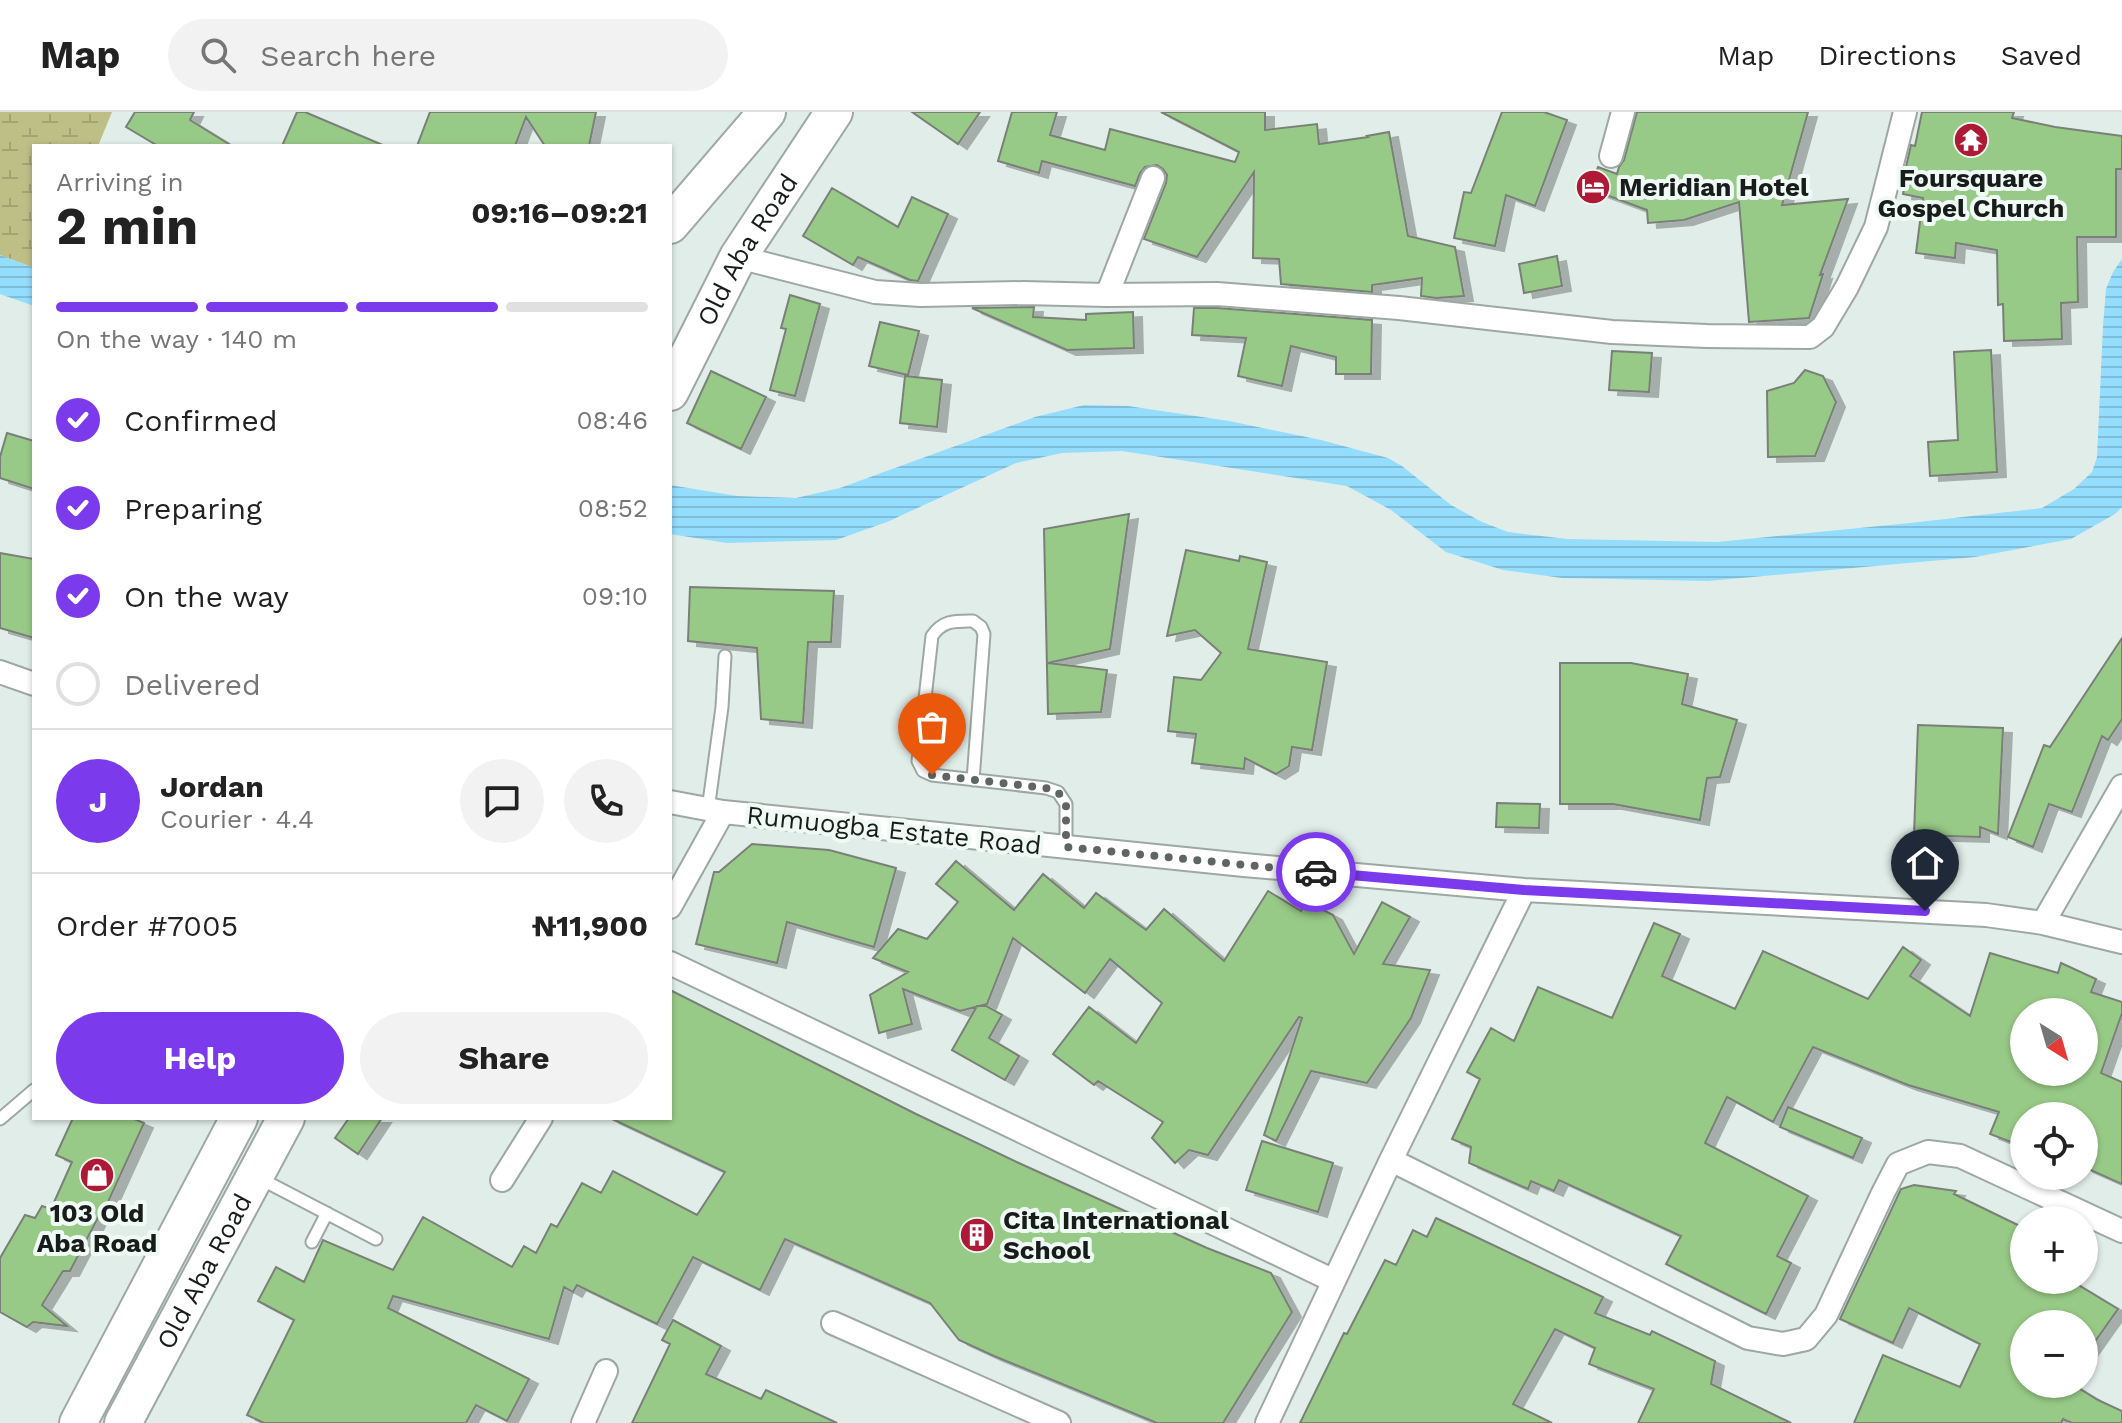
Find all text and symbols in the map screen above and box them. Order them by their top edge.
search box [168,19,728,91]
text: Map [40,33,120,77]
icon: search [196,33,240,77]
text: Search here [260,38,436,73]
text: Map [1717,39,1774,72]
text: Directions [1818,39,1957,72]
text: Saved [2001,39,2082,72]
temple icon: Foursquare Gospel Church [1952,121,1990,159]
place label: Foursquare Gospel Church [1878,163,2064,223]
text: Arriving in [56,167,184,197]
street label: Old Aba Road [691,168,804,331]
hotel icon: Meridian Hotel [1574,168,1612,206]
place label: Meridian Hotel [1619,172,1809,202]
text: 09:16–09:21 [471,195,648,230]
text: 2 min [56,196,198,257]
text: On the way · 140 m [56,324,297,354]
icon: check [56,398,100,442]
text: Confirmed [124,403,278,438]
text: 08:46 [576,405,648,435]
icon: check [56,486,100,530]
text: Preparing [124,491,262,526]
text: 08:52 [578,493,648,523]
icon: check [56,574,100,618]
text: On the way [124,579,289,614]
text: 09:10 [582,581,648,611]
text: Delivered [124,667,261,702]
pin [898,693,966,775]
icon: bag [910,705,954,749]
button: chat [460,759,544,843]
button: phone [564,759,648,843]
text: Jordan [160,769,264,804]
text: J [89,784,107,819]
street label: Rumuogba Estate Road [745,800,1043,860]
text: Courier · 4.4 [160,804,314,834]
pin [1891,829,1959,911]
courier [1276,832,1356,912]
icon: home [1903,841,1947,885]
icon: car [1294,850,1338,894]
text: Order #7005 [56,908,238,943]
text: ₦11,900 [532,908,648,943]
north arrow [2010,998,2098,1086]
map controls [2010,998,2098,1398]
button: Help [56,1012,344,1104]
button: Share [360,1012,648,1104]
button: locate [2010,1102,2098,1190]
shop icon: 103 Old Aba Road [78,1156,116,1194]
street label: Old Aba Road [150,1189,258,1354]
place label: 103 Old Aba Road [37,1198,157,1258]
place label: Cita International School [1003,1205,1229,1265]
button: + [2010,1206,2098,1294]
building icon: Cita International School [958,1216,996,1254]
button: − [2010,1310,2098,1398]

